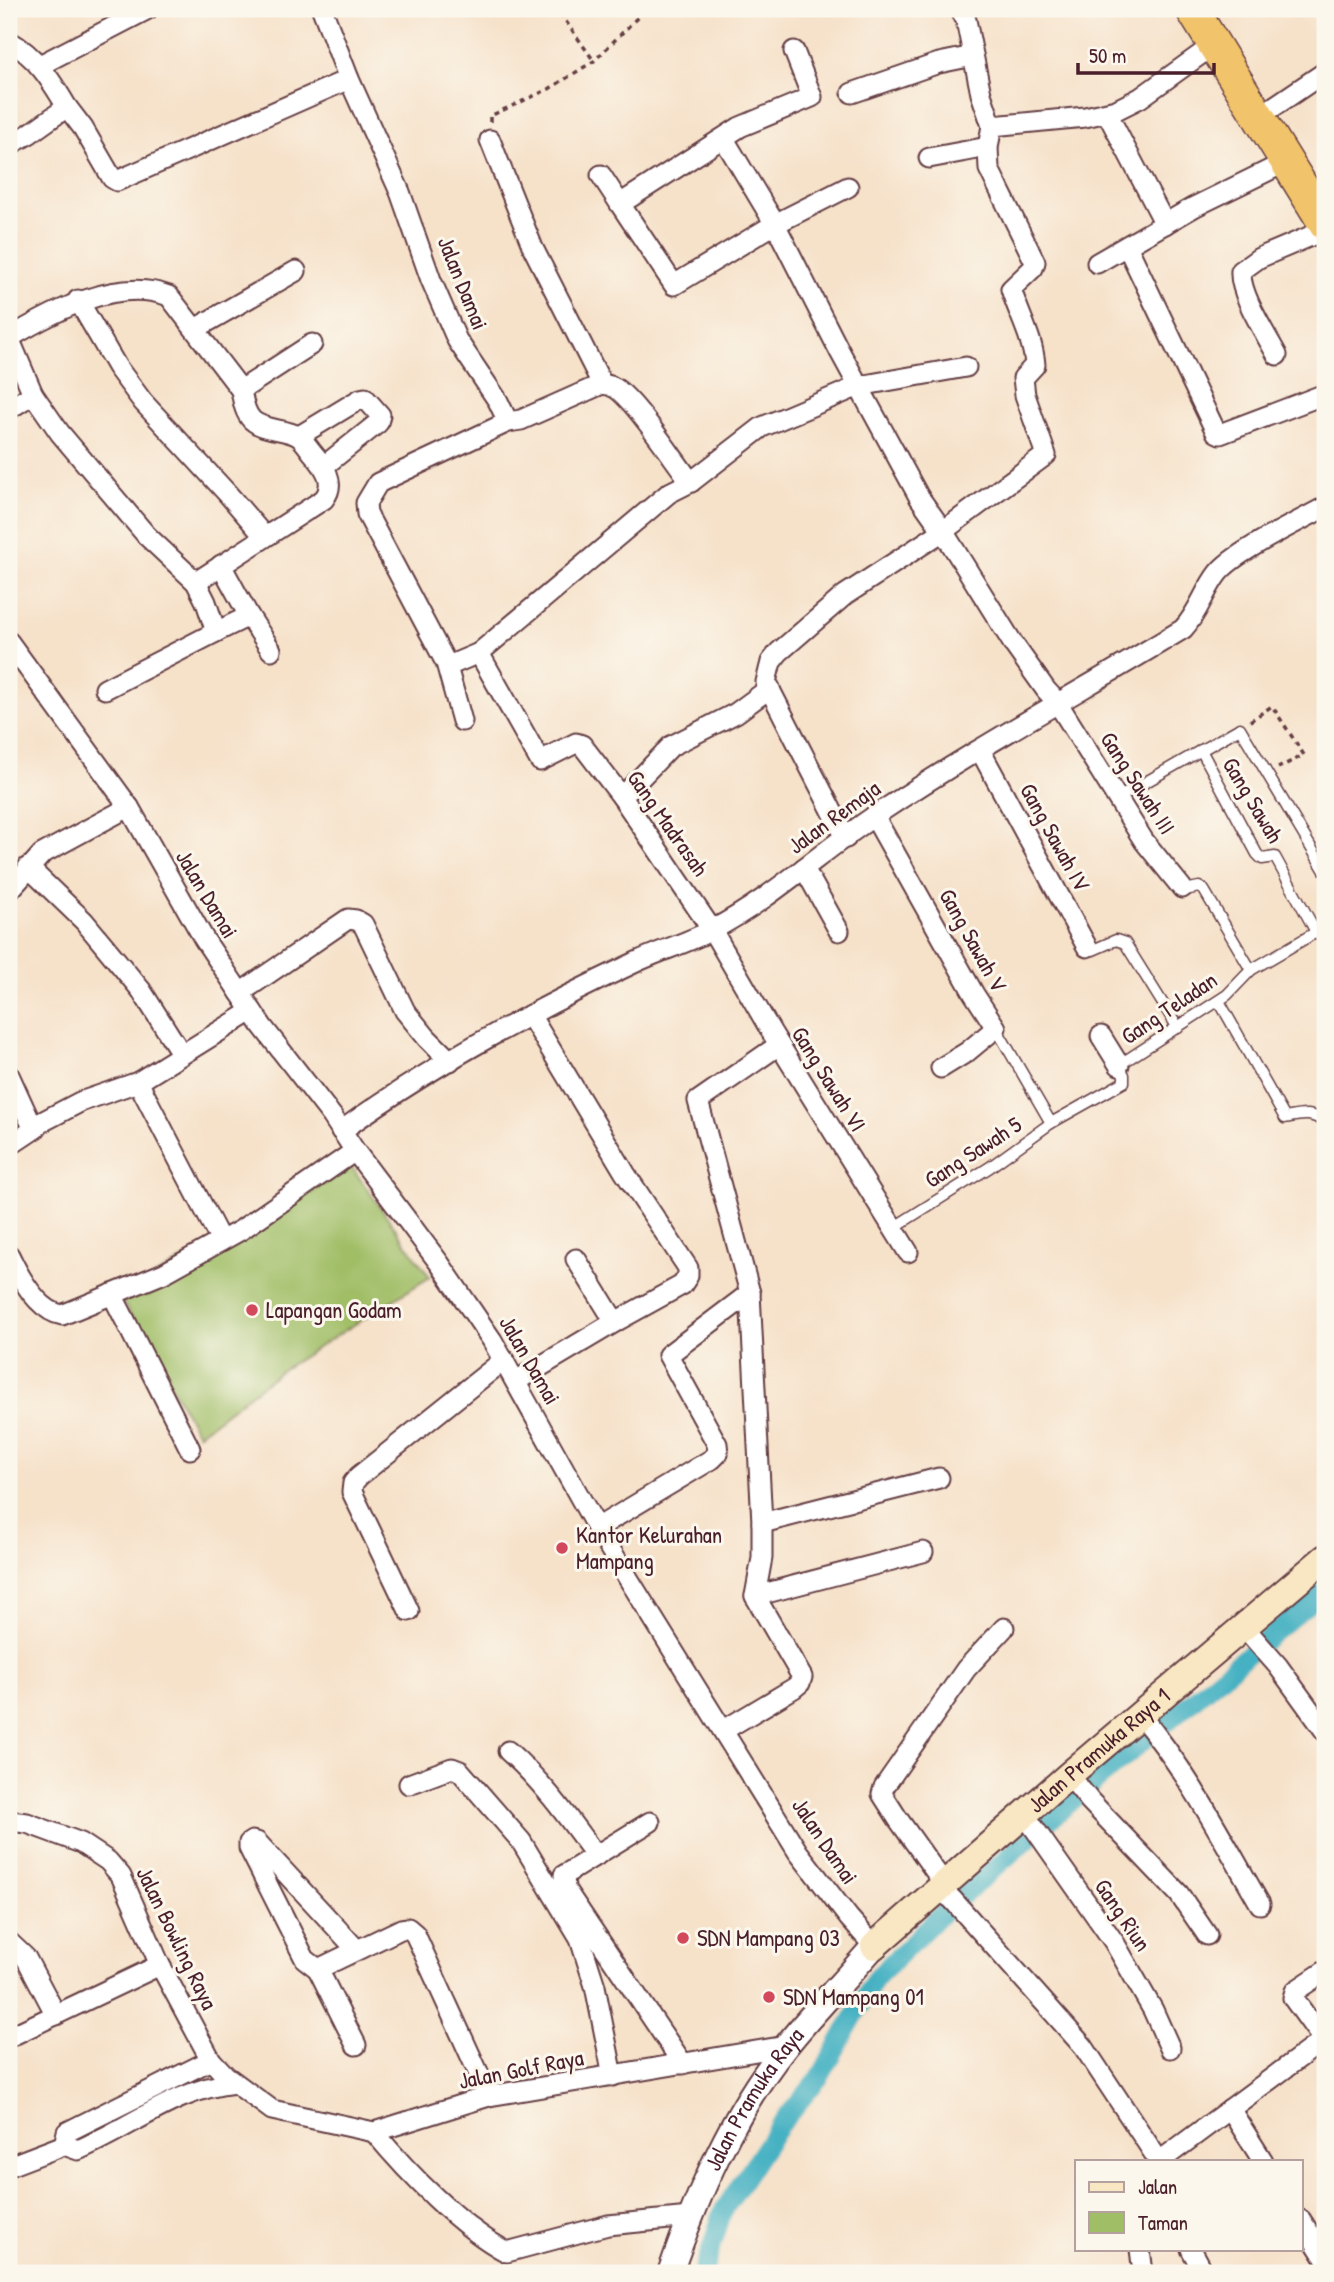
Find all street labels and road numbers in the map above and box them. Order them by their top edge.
street label: Jalan Damai [431,232,496,334]
street label: Gang Sawah III [1094,725,1183,840]
street label: Gang Sawah [1216,751,1291,849]
street label: Gang Madrasah [620,763,717,882]
street label: Jalan Remaja [781,773,886,861]
street label: Gang Sawah IV [1013,777,1098,896]
street label: Jalan Damai [169,844,246,944]
street label: Gang Sawah V [932,883,1014,997]
street label: Gang Teladan [1115,964,1223,1051]
street label: Gang Sawah VI [785,1020,874,1137]
street label: Gang Sawah 5 [918,1109,1027,1195]
street label: Jalan Damai [492,1310,568,1410]
street label: Jalan Pramuka Raya 1 [1021,1680,1176,1819]
street label: Jalan Damai [785,1791,866,1890]
street label: Jalan Bowling Raya [129,1861,225,2014]
street label: Gang Riun [1088,1872,1159,1957]
street label: Jalan Pramuka Raya [697,2020,810,2176]
street label: Jalan Golf Raya [456,2041,586,2096]

